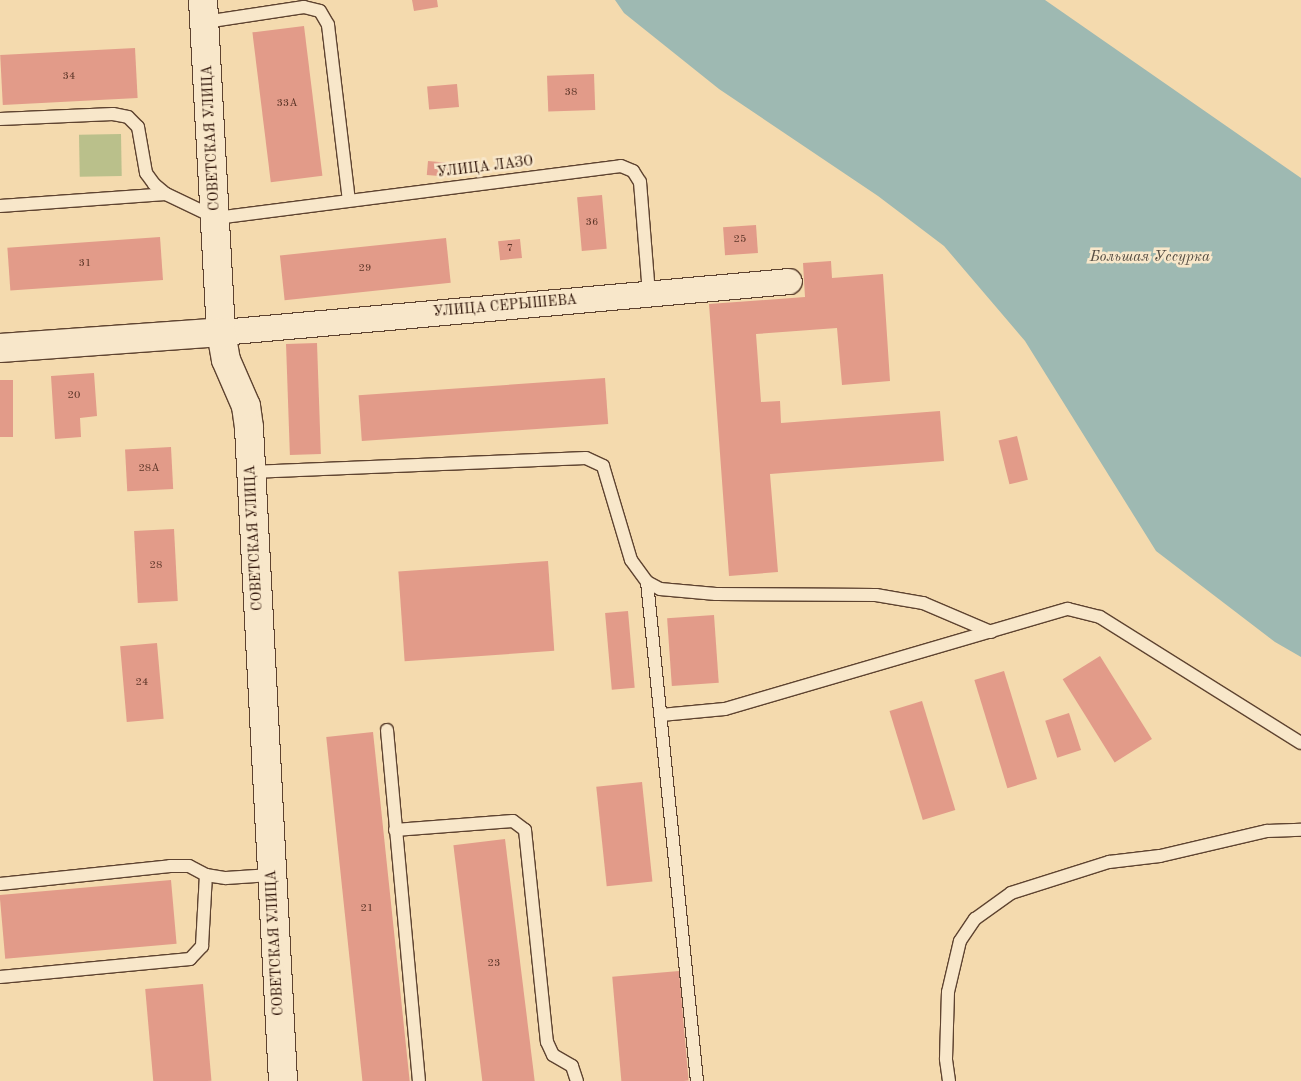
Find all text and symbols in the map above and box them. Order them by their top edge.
street label: СОВЕТСКАЯ УЛИЦА [199,65,223,211]
house number: 34 [63,70,75,84]
house number: 38 [565,86,577,100]
house number: 33А [276,97,298,111]
street label: УЛИЦА ЛАЗО [436,153,534,181]
house number: 36 [586,216,598,230]
house number: 25 [734,233,746,247]
house number: 7 [507,242,513,256]
water label: Большая Уссурка [1090,249,1210,267]
house number: 31 [79,257,91,271]
house number: 29 [359,262,371,276]
street label: УЛИЦА СЕРЫШЕВА [432,291,578,321]
house number: 20 [68,389,80,403]
house number: 28А [138,462,160,476]
street label: СОВЕТСКАЯ УЛИЦА [242,465,266,611]
house number: 28 [150,559,162,573]
house number: 24 [136,676,148,690]
street label: СОВЕТСКАЯ УЛИЦА [263,870,287,1016]
house number: 21 [361,902,373,916]
house number: 23 [488,957,500,971]

